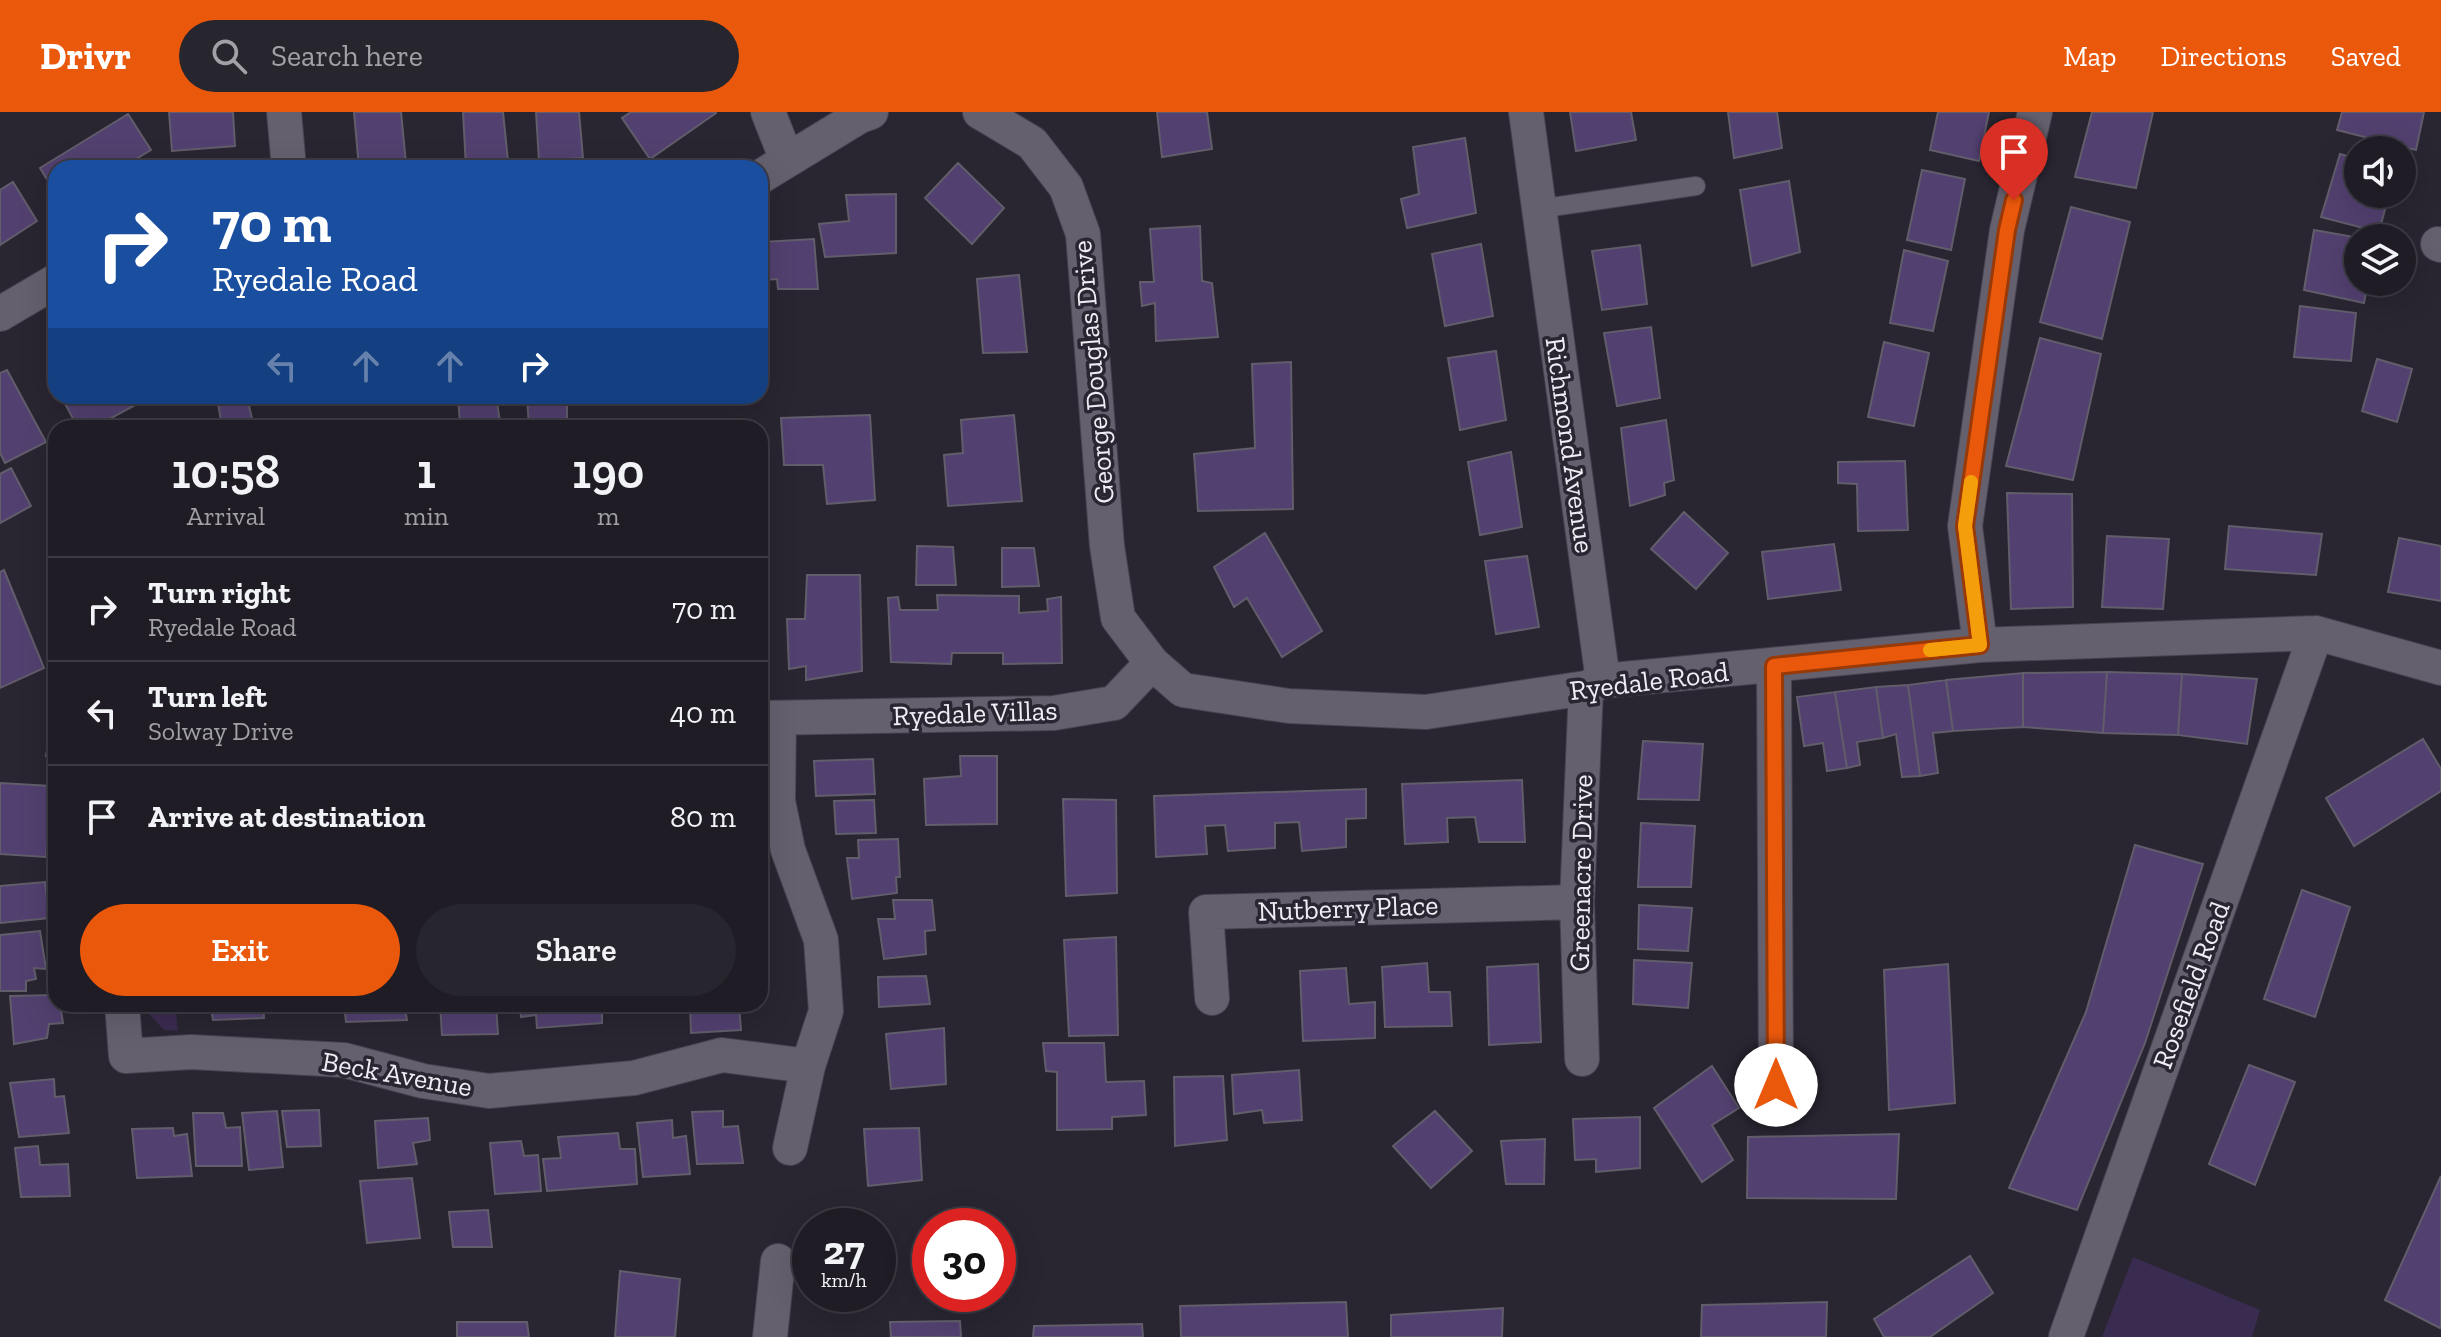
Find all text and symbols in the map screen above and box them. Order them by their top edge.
search box [179,20,739,92]
text: Drivr [40,33,131,79]
icon: search [207,34,251,78]
text: Search here [271,38,423,74]
text: Map [2063,40,2116,73]
text: Directions [2160,40,2287,73]
text: Saved [2331,40,2401,73]
pin [1980,118,2048,200]
icon: arrive [1992,130,2036,174]
map controls [2344,136,2416,296]
button: sound [2344,136,2416,208]
text: 70 m [212,189,332,256]
icon: right [80,192,184,296]
button: layers [2344,224,2416,296]
street label: George Douglas Drive [1065,239,1121,505]
text: Ryedale Road [212,257,418,300]
street label: Richmond Avenue [1538,335,1602,555]
icon: left [260,344,304,388]
icon: ahead [344,344,388,388]
icon: ahead [428,344,472,388]
icon: right [512,344,556,388]
text: 10:58 [172,443,280,500]
text: 1 [417,443,436,500]
text: 190 [572,443,644,500]
text: Arrival [187,500,265,532]
text: min [404,500,449,532]
text: m [597,500,619,532]
text: Turn right [148,575,290,611]
icon: right [80,587,124,631]
text: 70 m [672,591,736,627]
text: Ryedale Road [148,611,297,643]
street label: Ryedale Road [1568,655,1730,707]
text: Turn left [148,679,267,715]
icon: left [80,691,124,735]
street label: Ryedale Villas [892,694,1058,732]
text: 40 m [670,695,736,731]
text: Solway Drive [148,715,294,747]
street label: Greenacre Drive [1563,774,1599,972]
icon: arrive [80,795,124,839]
text: Arrive at destination [148,799,425,835]
text: 80 m [670,799,736,835]
street label: Nutberry Place [1257,888,1439,928]
street label: Rosefield Road [2146,897,2236,1073]
button: Exit [80,904,400,996]
button: Share [416,904,736,996]
position arrow [1734,1043,1818,1127]
street label: Beck Avenue [319,1045,475,1103]
speed limit sign: 30 [912,1208,1016,1312]
text: 27 [823,1226,865,1274]
text: km/h [821,1268,867,1292]

